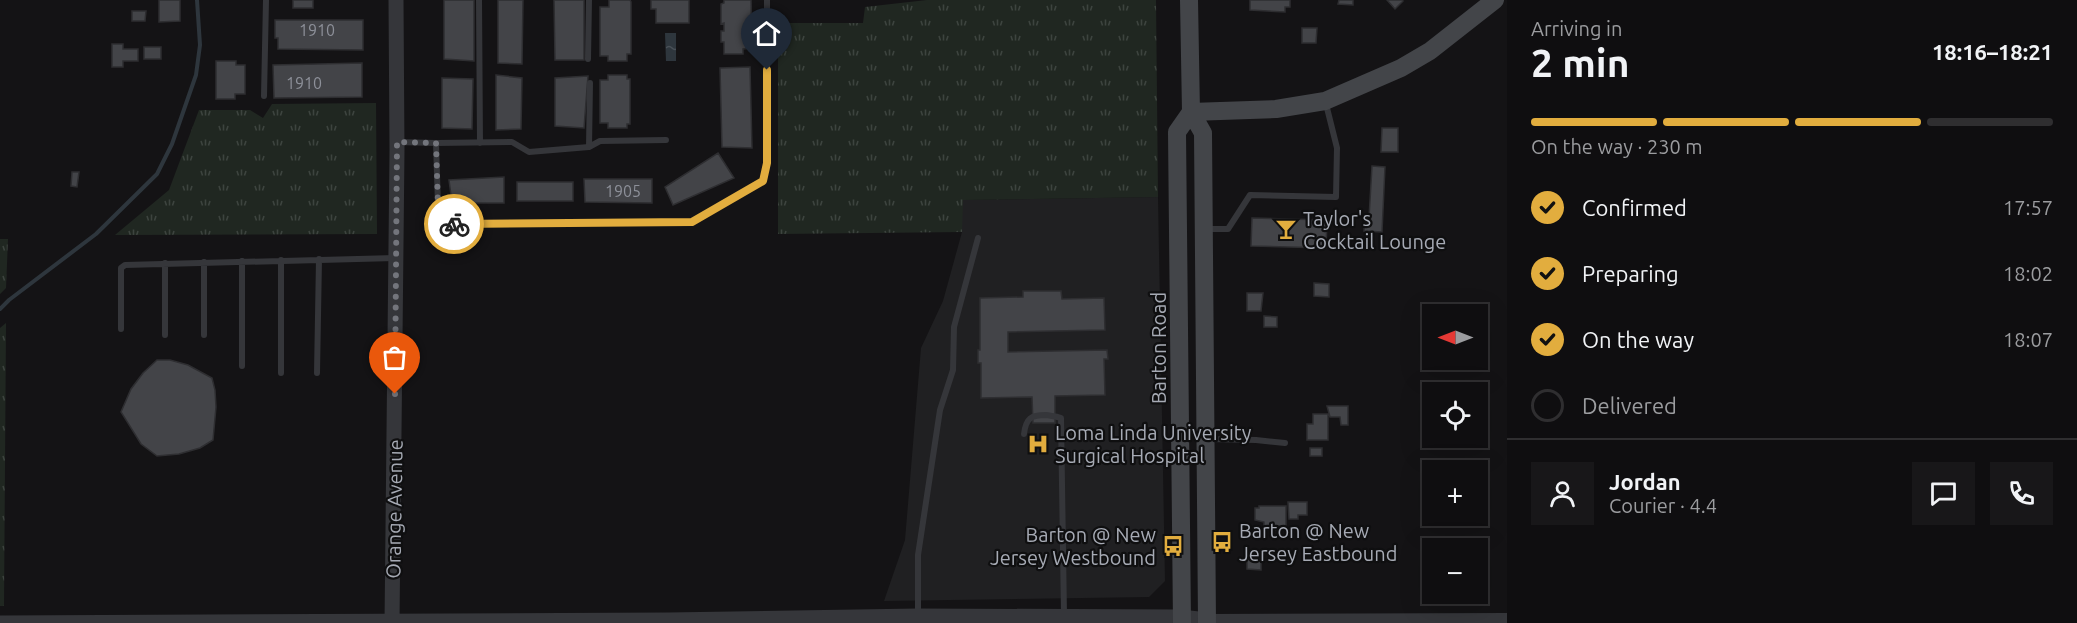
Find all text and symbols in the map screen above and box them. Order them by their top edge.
pin [741,8,792,70]
icon: home [750,17,783,50]
text: Arriving in [1531,17,1622,40]
house number: 1910 [299,21,335,39]
text: 18:16–18:21 [1932,39,2053,64]
text: 2 min [1531,41,1630,84]
house number: 1910 [286,74,322,92]
text: On the way · 230 m [1531,135,1703,158]
house number: 1905 [605,182,641,200]
icon: check [1531,191,1564,224]
courier [424,194,484,254]
text: Confirmed [1582,195,1687,220]
text: 17:57 [2003,196,2053,219]
place label: Taylor's Cocktail Lounge [1303,207,1446,253]
icon: bike [438,208,471,241]
bar icon: Taylor's Cocktail Lounge [1274,217,1298,241]
icon: check [1531,257,1564,290]
text: Preparing [1582,261,1679,286]
text: 18:02 [2003,262,2053,285]
street label: Barton Road [1147,292,1170,404]
north arrow [1422,304,1488,370]
map controls [1422,304,1488,604]
icon: check [1531,323,1564,356]
text: On the way [1582,327,1694,352]
text: 18:07 [2003,328,2053,351]
pin [369,332,420,394]
icon: bag [378,341,411,374]
button: locate [1422,382,1488,448]
text: Delivered [1582,393,1677,418]
place label: Loma Linda University Surgical Hospital [1055,421,1252,467]
hospital icon: Loma Linda University Surgical Hospital [1026,432,1050,456]
street label: Orange Avenue [381,439,407,579]
button: + [1422,460,1488,526]
button: person [1531,462,1594,525]
button: chat [1912,462,1975,525]
button: phone [1990,462,2053,525]
text: Jordan [1609,469,1681,494]
text: Courier · 4.4 [1609,494,1717,517]
place label: Barton @ New Jersey Eastbound [1239,519,1397,565]
place label: Barton @ New Jersey Westbound [990,523,1156,569]
bus stop icon: Barton @ New Jersey Eastbound [1210,530,1234,554]
bus stop icon: Barton @ New Jersey Westbound [1161,534,1185,558]
button: − [1422,538,1488,604]

